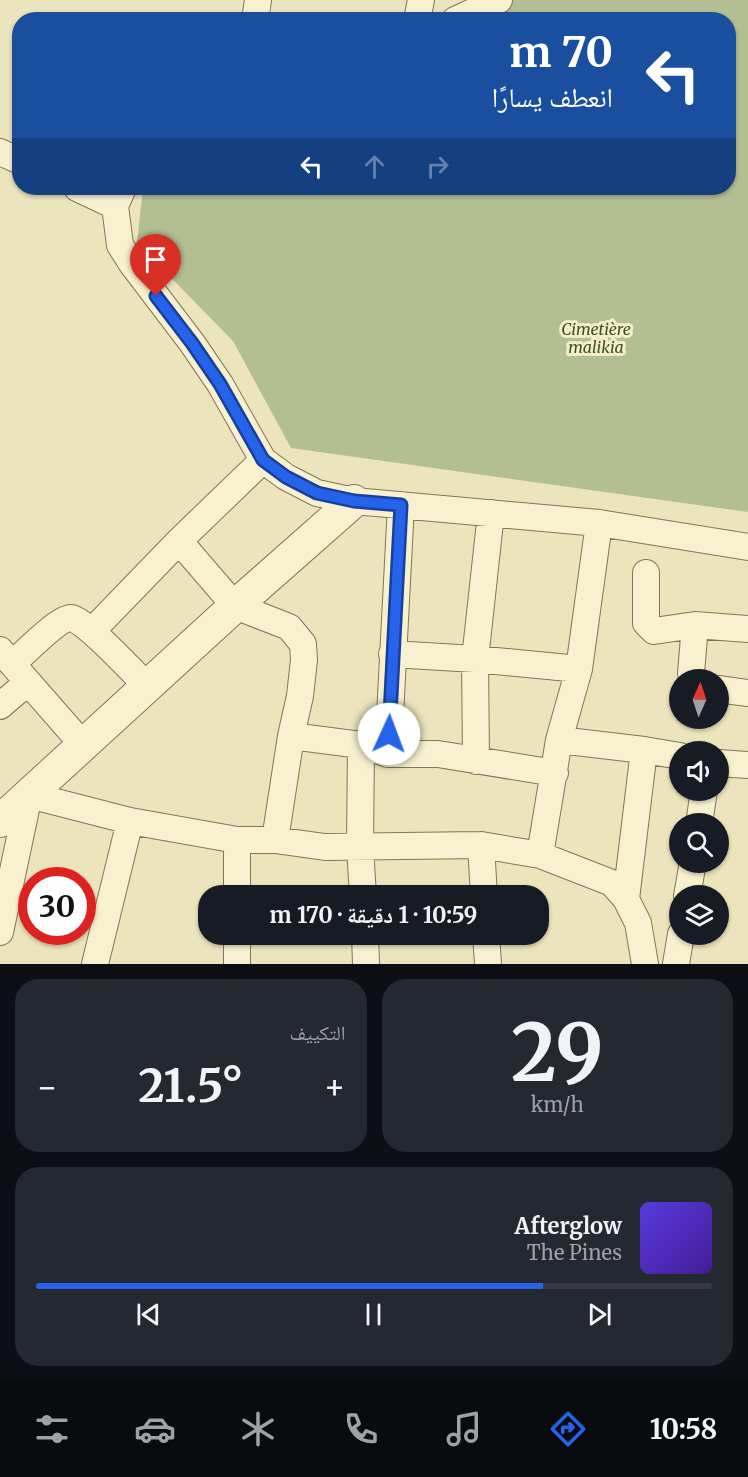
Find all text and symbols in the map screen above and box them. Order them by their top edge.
text: 70 m [509,26,613,78]
icon: left [634,36,712,114]
text: انعطف يسارًا [492,80,613,114]
icon: left [295,150,328,183]
icon: ahead [358,150,391,183]
icon: right [421,150,454,183]
pin [130,234,181,296]
icon: arrive [139,243,172,276]
park label: Cimetière malikia [561,319,631,357]
north arrow [669,669,729,729]
map controls [669,669,729,945]
position arrow [357,702,421,766]
button: sound [669,741,729,801]
button: search [669,813,729,873]
speed limit sign: 30 [18,867,96,945]
button: layers [669,885,729,945]
text: 10:59 · 1 دقيقة · 170 m [270,901,477,929]
text: 29 [511,1004,604,1102]
text: التكييف [289,1020,346,1045]
text: 21.5° [138,1058,243,1114]
text: − [36,1067,58,1108]
text: + [323,1067,346,1108]
text: km/h [531,1092,584,1117]
text: Afterglow [515,1212,622,1240]
text: The Pines [527,1240,622,1265]
icon: previous [132,1298,165,1331]
icon: pause [357,1298,390,1331]
icon: next [583,1298,616,1331]
icon: filters [31,1408,73,1450]
icon: car [134,1408,176,1450]
icon: climate [237,1408,279,1450]
icon: phone [340,1408,382,1450]
icon: music [443,1408,485,1450]
icon: directions [547,1408,589,1450]
text: 10:58 [650,1412,717,1446]

